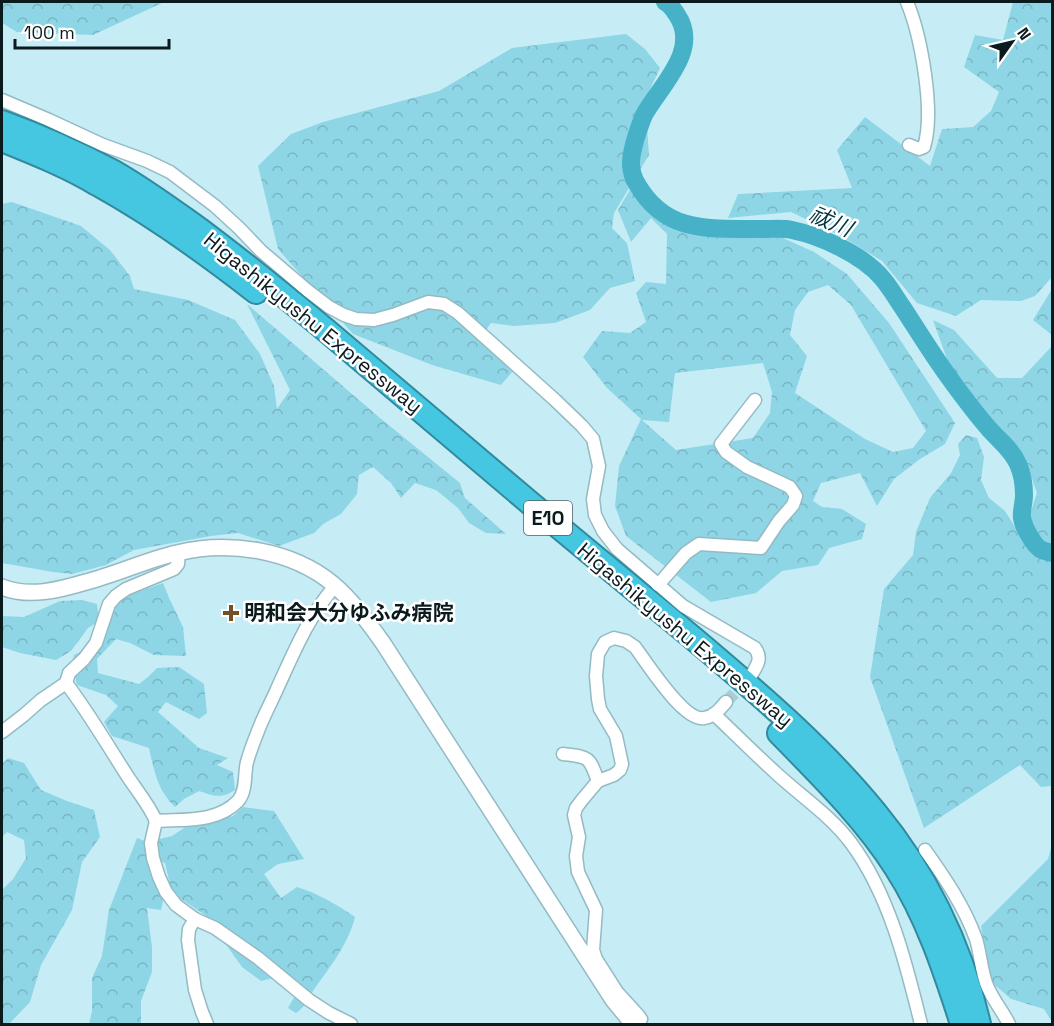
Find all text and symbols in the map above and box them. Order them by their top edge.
scale bar [15,12,170,50]
north arrow [982,12,1042,72]
text: 100 m [24,21,75,44]
text: N [1012,24,1036,44]
water label: 祓川 [805,200,859,243]
street label: Higashikyushu Expressway [199,226,428,419]
road number: E10 [524,501,572,535]
street label: Higashikyushu Expressway [572,536,799,733]
place label: 明和会大分ゆふみ病院 [244,599,454,626]
marker: 明和会大分ゆふみ病院 [222,604,240,622]

